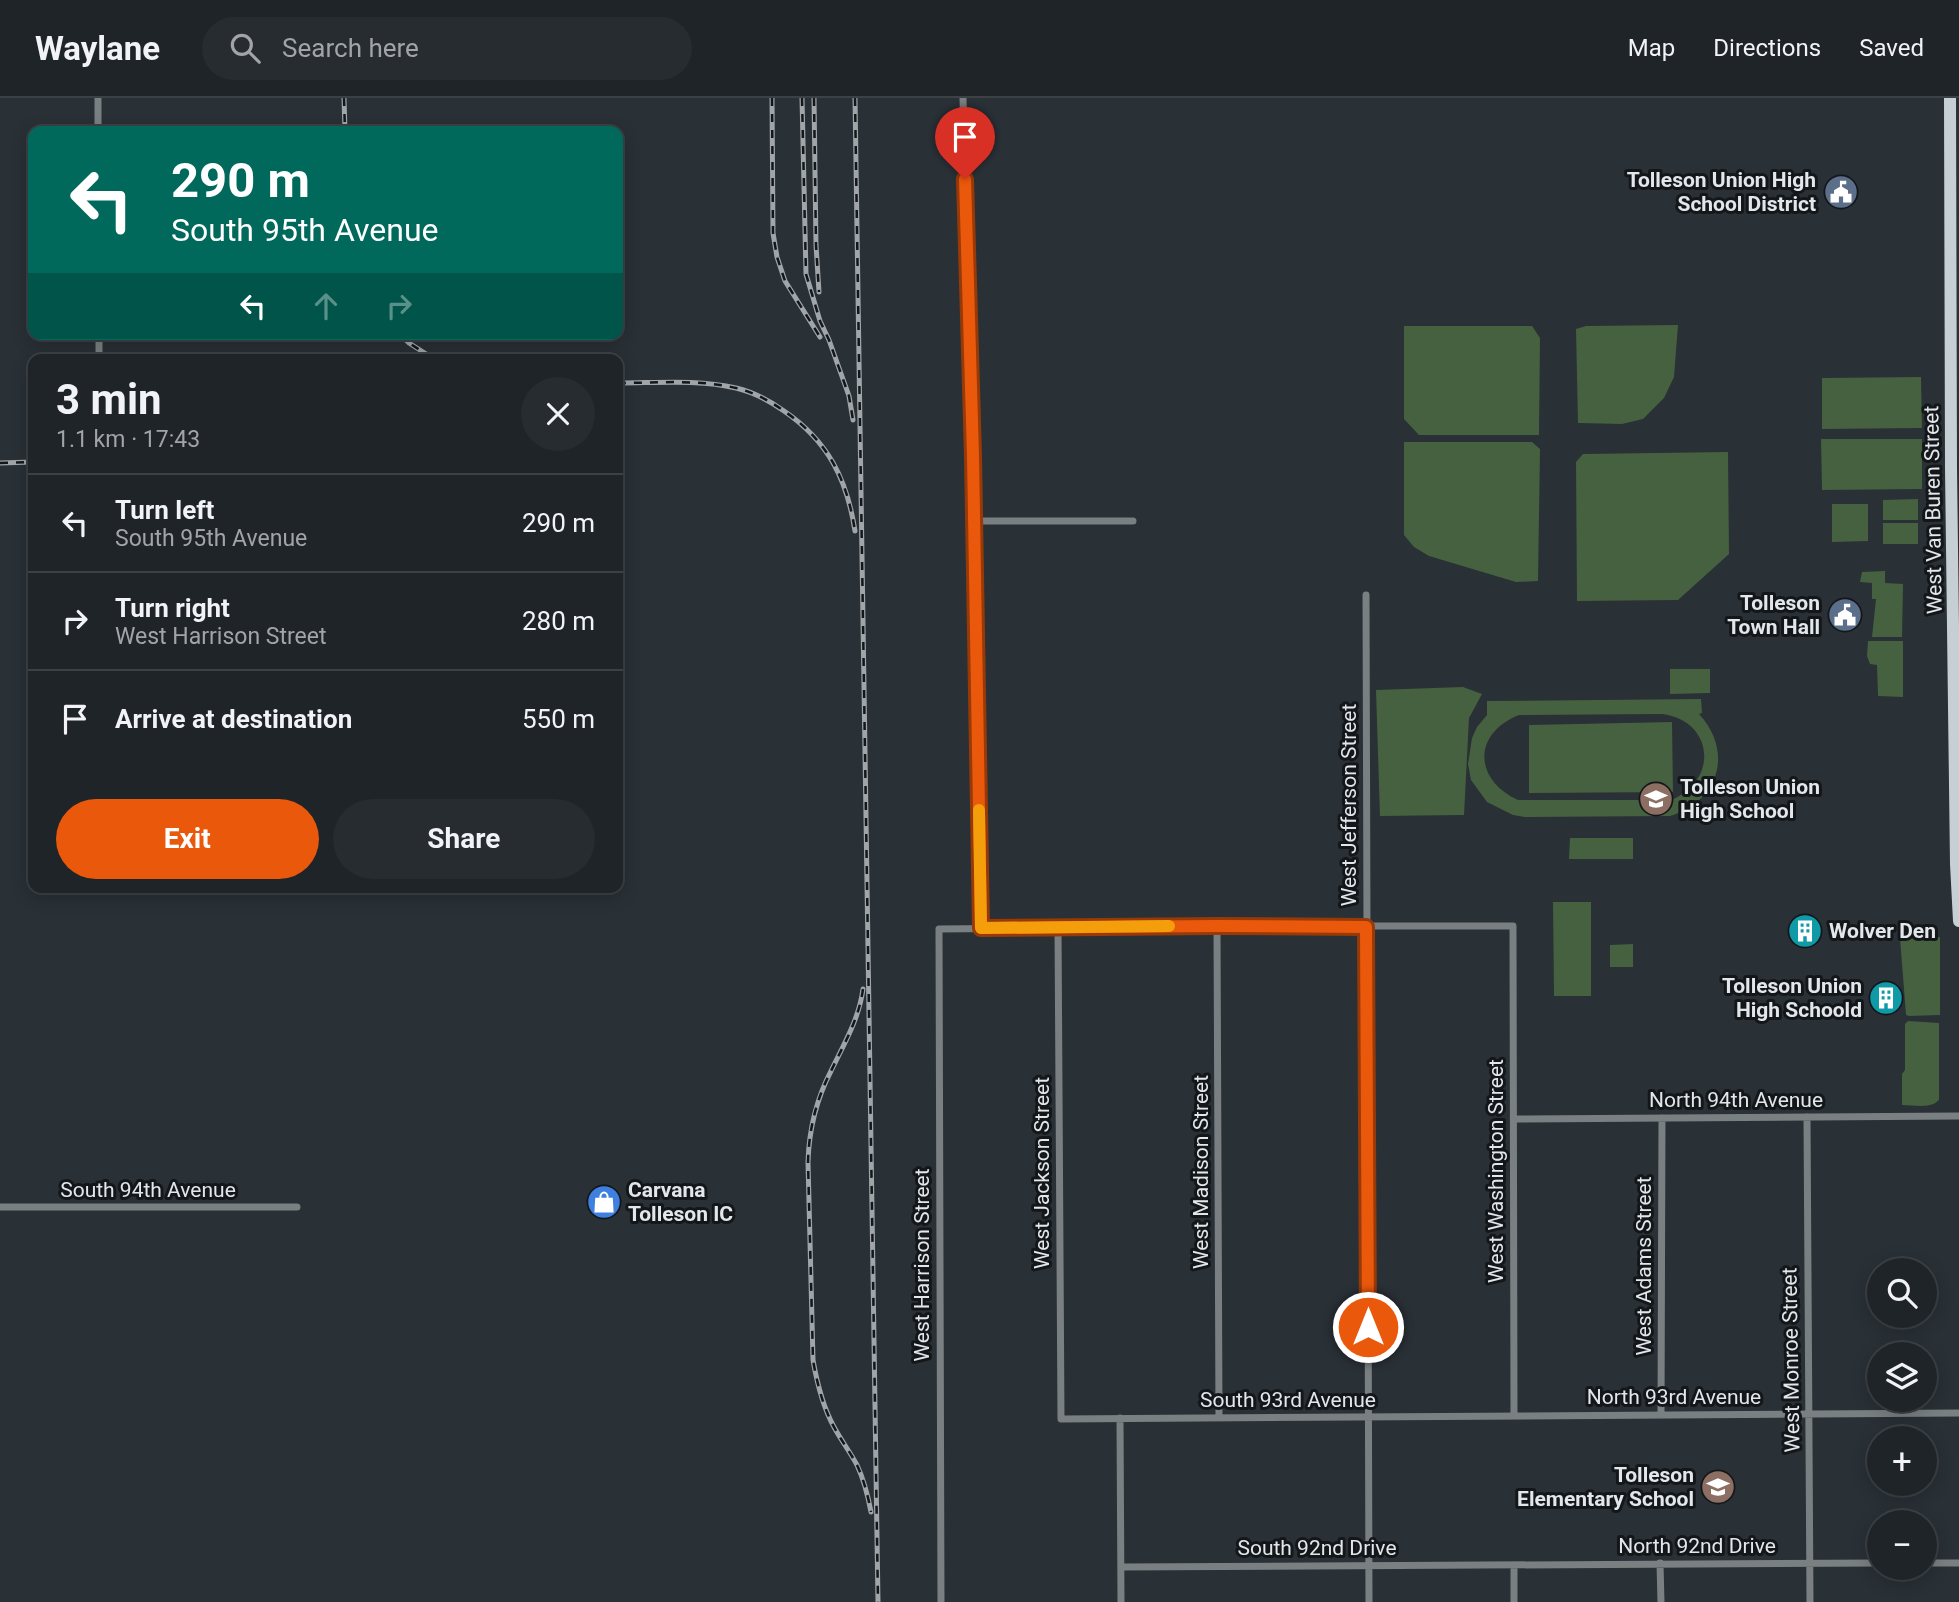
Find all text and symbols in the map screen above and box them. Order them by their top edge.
search box [202,17,692,80]
text: Waylane [35,29,160,68]
icon: search [226,29,264,67]
text: Search here [282,33,419,63]
text: Map [1628,34,1675,62]
text: Directions [1713,34,1821,62]
text: Saved [1859,34,1924,62]
pin [935,107,995,179]
icon: arrive [946,118,984,156]
text: 290 m [171,152,310,209]
icon: left [56,154,147,245]
place label: Tolleson Union High School District [1627,168,1816,216]
public building icon: Tolleson Union High School District [1822,173,1860,211]
text: South 95th Avenue [171,211,439,249]
icon: left [234,287,272,325]
icon: ahead [307,287,345,325]
icon: right [380,287,418,325]
text: 3 min [56,375,162,424]
button: close [521,377,595,451]
street label: West Van Buren Street [1919,405,1947,614]
text: 1.1 km · 17:43 [56,426,200,453]
text: Turn left [115,495,214,525]
icon: left [56,504,94,542]
text: 290 m [522,508,595,538]
text: South 95th Avenue [115,525,307,552]
place label: Tolleson Town Hall [1727,591,1820,639]
text: Turn right [115,593,230,623]
public building icon: Tolleson Town Hall [1826,596,1864,634]
icon: right [56,602,94,640]
text: 280 m [522,606,595,636]
text: West Harrison Street [115,623,327,650]
icon: arrive [56,700,94,738]
text: Arrive at destination [115,704,352,734]
text: 550 m [522,704,595,734]
street label: West Jefferson Street [1337,704,1361,906]
place label: Tolleson Union High School [1680,775,1820,823]
school or university icon: Tolleson Union High School [1637,780,1675,818]
button: Exit [56,799,319,879]
button: Share [333,799,595,879]
building icon: Wolver Den [1786,912,1824,950]
place label: Wolver Den [1829,919,1936,943]
place label: Tolleson Union High Schoold [1722,974,1862,1022]
building icon: Tolleson Union High Schoold [1867,979,1905,1017]
street label: West Washington Street [1484,1059,1508,1283]
street label: West Madison Street [1189,1075,1213,1269]
street label: West Jackson Street [1030,1077,1054,1269]
street label: North 94th Avenue [1649,1088,1823,1112]
street label: West Harrison Street [910,1168,934,1362]
street label: West Adams Street [1632,1176,1656,1356]
street label: South 94th Avenue [60,1178,236,1202]
place label: Carvana Tolleson IC [628,1178,733,1226]
shop icon: Carvana Tolleson IC [585,1183,623,1221]
map controls [1867,1258,1937,1580]
button: search [1867,1258,1937,1328]
street label: West Monroe Street [1777,1267,1805,1453]
position arrow [1331,1290,1405,1364]
button: layers [1867,1342,1937,1412]
street label: North 93rd Avenue [1587,1385,1761,1409]
street label: South 93rd Avenue [1200,1388,1376,1412]
button: + [1867,1426,1937,1496]
place label: Tolleson Elementary School [1517,1463,1694,1511]
school or university icon: Tolleson Elementary School [1699,1468,1737,1506]
button: − [1867,1510,1937,1580]
street label: North 92nd Drive [1618,1534,1776,1558]
street label: South 92nd Drive [1237,1536,1397,1560]

